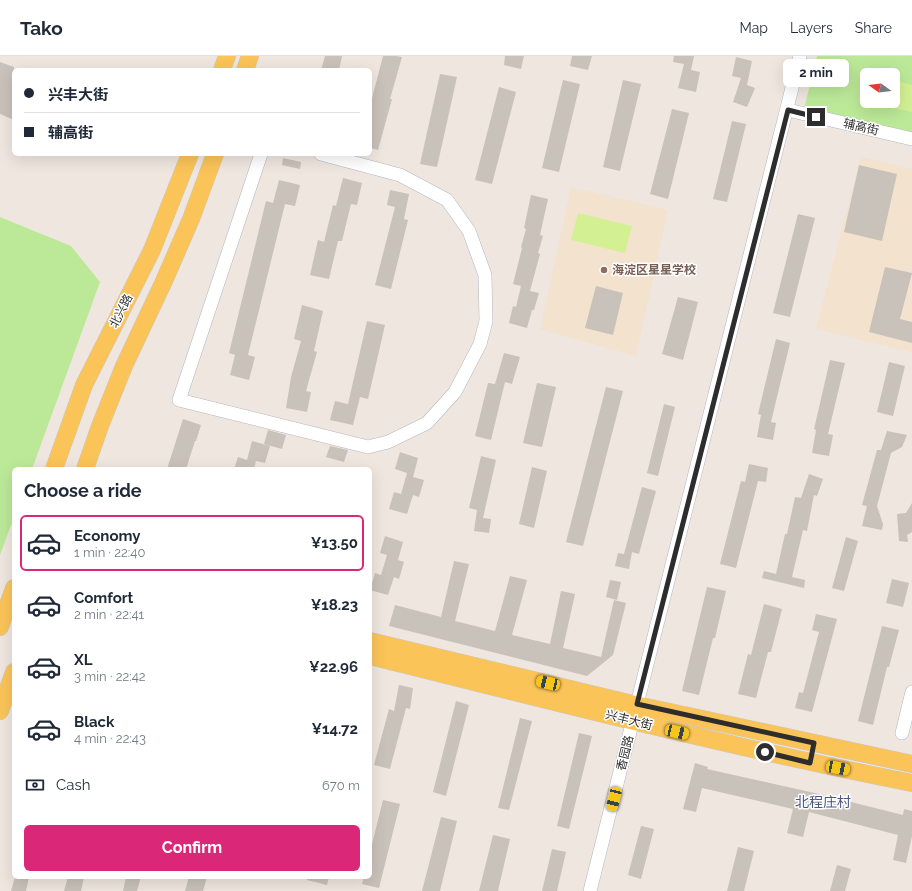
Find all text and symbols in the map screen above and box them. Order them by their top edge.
text: Tako [20,17,63,39]
text: Map [740,20,768,36]
text: Layers [790,20,833,36]
text: Share [855,20,892,36]
callout: 2 min [783,59,849,87]
text: 2 min [799,65,833,80]
north arrow [860,68,900,108]
map controls [860,68,900,108]
text: 兴丰大街 [48,86,108,104]
route end [807,108,825,126]
street label: 辅高街 [842,116,880,138]
text: 辅高街 [48,124,93,142]
place label: 海淀区星星学校 [612,263,696,277]
marker: 海淀区星星学校 [599,265,609,275]
street label: 北兴路 [107,292,135,330]
text: Choose a ride [24,480,142,501]
icon: car [26,525,62,561]
text: Economy [74,527,141,545]
text: ¥13.50 [311,534,358,552]
text: 1 min · 22:40 [74,545,145,560]
icon: car [26,587,62,623]
text: Comfort [74,589,133,607]
text: ¥18.23 [311,596,358,614]
text: 2 min · 22:41 [74,607,144,622]
icon: car [26,649,62,685]
text: XL [74,651,92,669]
text: ¥22.96 [309,658,358,676]
text: 3 min · 22:42 [74,669,146,684]
car [535,674,561,692]
street label: 兴丰大街 [604,707,654,733]
icon: car [26,711,62,747]
text: Black [74,713,114,731]
text: ¥14.72 [311,720,358,738]
car [664,723,690,741]
text: 4 min · 22:43 [74,731,146,746]
street label: 香园路 [614,734,636,772]
route start [756,743,774,761]
car [825,760,851,776]
icon: cash [24,774,46,796]
text: Cash [56,776,90,794]
text: 670 m [322,778,360,793]
car [605,786,623,812]
district label: 北程庄村 [795,794,851,810]
button: Confirm [24,825,360,871]

